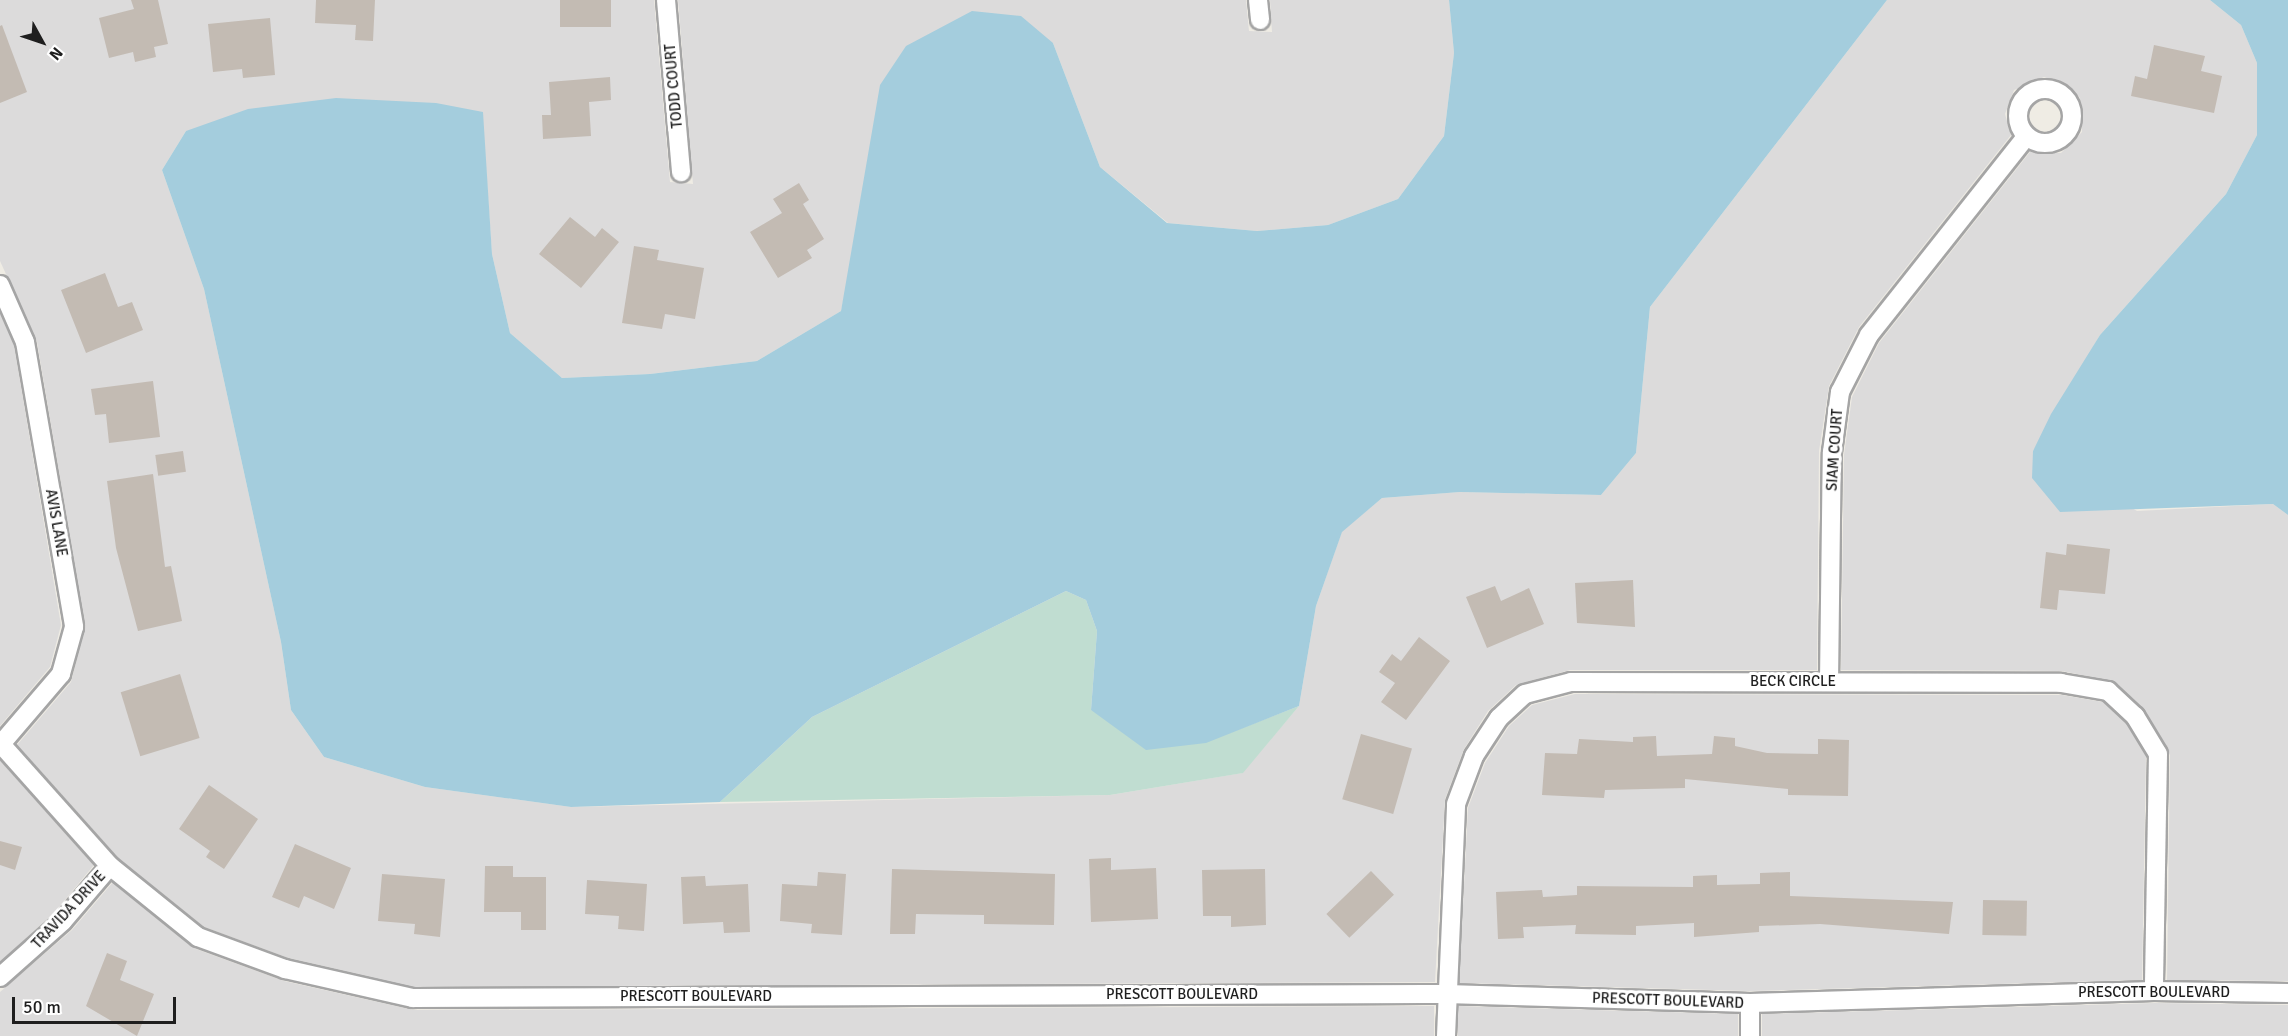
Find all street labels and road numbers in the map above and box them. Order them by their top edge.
street label: TODD COURT [661,43,687,129]
street label: SIAM COURT [1823,408,1847,492]
street label: AVIS LANE [41,488,71,558]
street label: BECK CIRCLE [1750,673,1836,691]
street label: TRAVIDA DRIVE [28,867,110,953]
street label: PRESCOTT BOULEVARD [2078,984,2230,1002]
street label: PRESCOTT BOULEVARD [1106,986,1258,1004]
street label: PRESCOTT BOULEVARD [620,988,772,1006]
street label: PRESCOTT BOULEVARD [1592,989,1744,1013]

